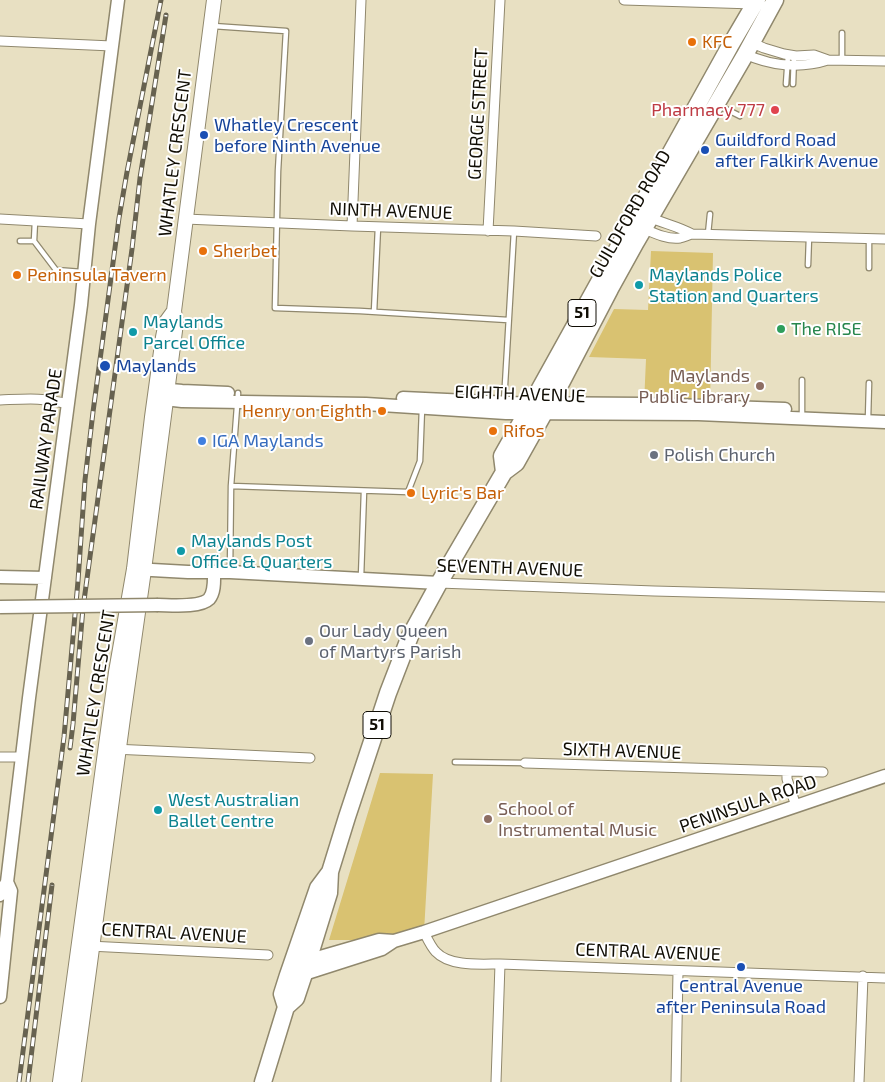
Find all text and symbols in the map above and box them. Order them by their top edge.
place label: KFC [702,31,732,53]
marker: KFC [686,36,698,48]
street label: GEORGE STREET [464,47,492,181]
street label: WHATLEY CRESCENT [154,68,196,238]
place label: Pharmacy 777 [651,99,765,121]
marker: Pharmacy 777 [769,104,781,116]
place label: Whatley Crescent before Ninth Avenue [214,114,381,156]
marker: Whatley Crescent before Ninth Avenue [198,129,210,141]
place label: Guildford Road after Falkirk Avenue [715,129,878,172]
marker: Guildford Road after Falkirk Avenue [699,144,711,156]
street label: GUILDFORD ROAD [585,146,675,282]
street label: NINTH AVENUE [329,198,453,224]
place label: Sherbet [213,240,277,262]
marker: Sherbet [197,245,209,257]
place label: Peninsula Tavern [27,264,167,286]
place label: Maylands Police Station and Quarters [649,264,819,306]
marker: Peninsula Tavern [11,269,23,281]
marker: Maylands Police Station and Quarters [633,279,645,291]
road number: 51 [568,300,596,326]
place label: Maylands Parcel Office [143,311,245,354]
place label: The RISE [791,318,862,340]
marker: The RISE [775,323,787,335]
marker: Maylands Parcel Office [127,326,139,338]
place label: Maylands [116,355,196,377]
marker: Maylands [98,359,112,373]
place label: Maylands Public Library [638,365,750,408]
street label: RAILWAY PARADE [25,367,67,511]
marker: Maylands Public Library [754,380,766,392]
street label: EIGHTH AVENUE [454,381,586,407]
place label: Henry on Eighth [242,400,372,422]
marker: Henry on Eighth [376,405,388,417]
place label: Rifos [503,420,545,442]
marker: Rifos [487,425,499,437]
place label: IGA Maylands [212,430,324,452]
marker: IGA Maylands [196,435,208,447]
place label: Polish Church [664,444,775,466]
marker: Polish Church [648,449,660,461]
place label: Lyric's Bar [421,482,504,504]
marker: Lyric's Bar [405,487,417,499]
place label: Maylands Post Office & Quarters [191,530,332,572]
marker: Maylands Post Office & Quarters [175,545,187,557]
street label: SEVENTH AVENUE [436,555,584,581]
street label: WHATLEY CRESCENT [72,608,120,778]
place label: Our Lady Queen of Martyrs Parish [319,620,461,662]
marker: Our Lady Queen of Martyrs Parish [303,635,315,647]
road number: 51 [363,712,391,738]
street label: SIXTH AVENUE [562,738,682,764]
street label: PENINSULA ROAD [677,770,819,838]
place label: West Australian Ballet Centre [168,789,299,832]
place label: School of Instrumental Music [498,798,657,841]
marker: West Australian Ballet Centre [152,804,164,816]
marker: School of Instrumental Music [482,813,494,825]
street label: CENTRAL AVENUE [101,918,247,948]
street label: CENTRAL AVENUE [575,939,721,965]
marker: Central Avenue after Peninsula Road [735,961,747,973]
place label: Central Avenue after Peninsula Road [656,975,826,1018]

